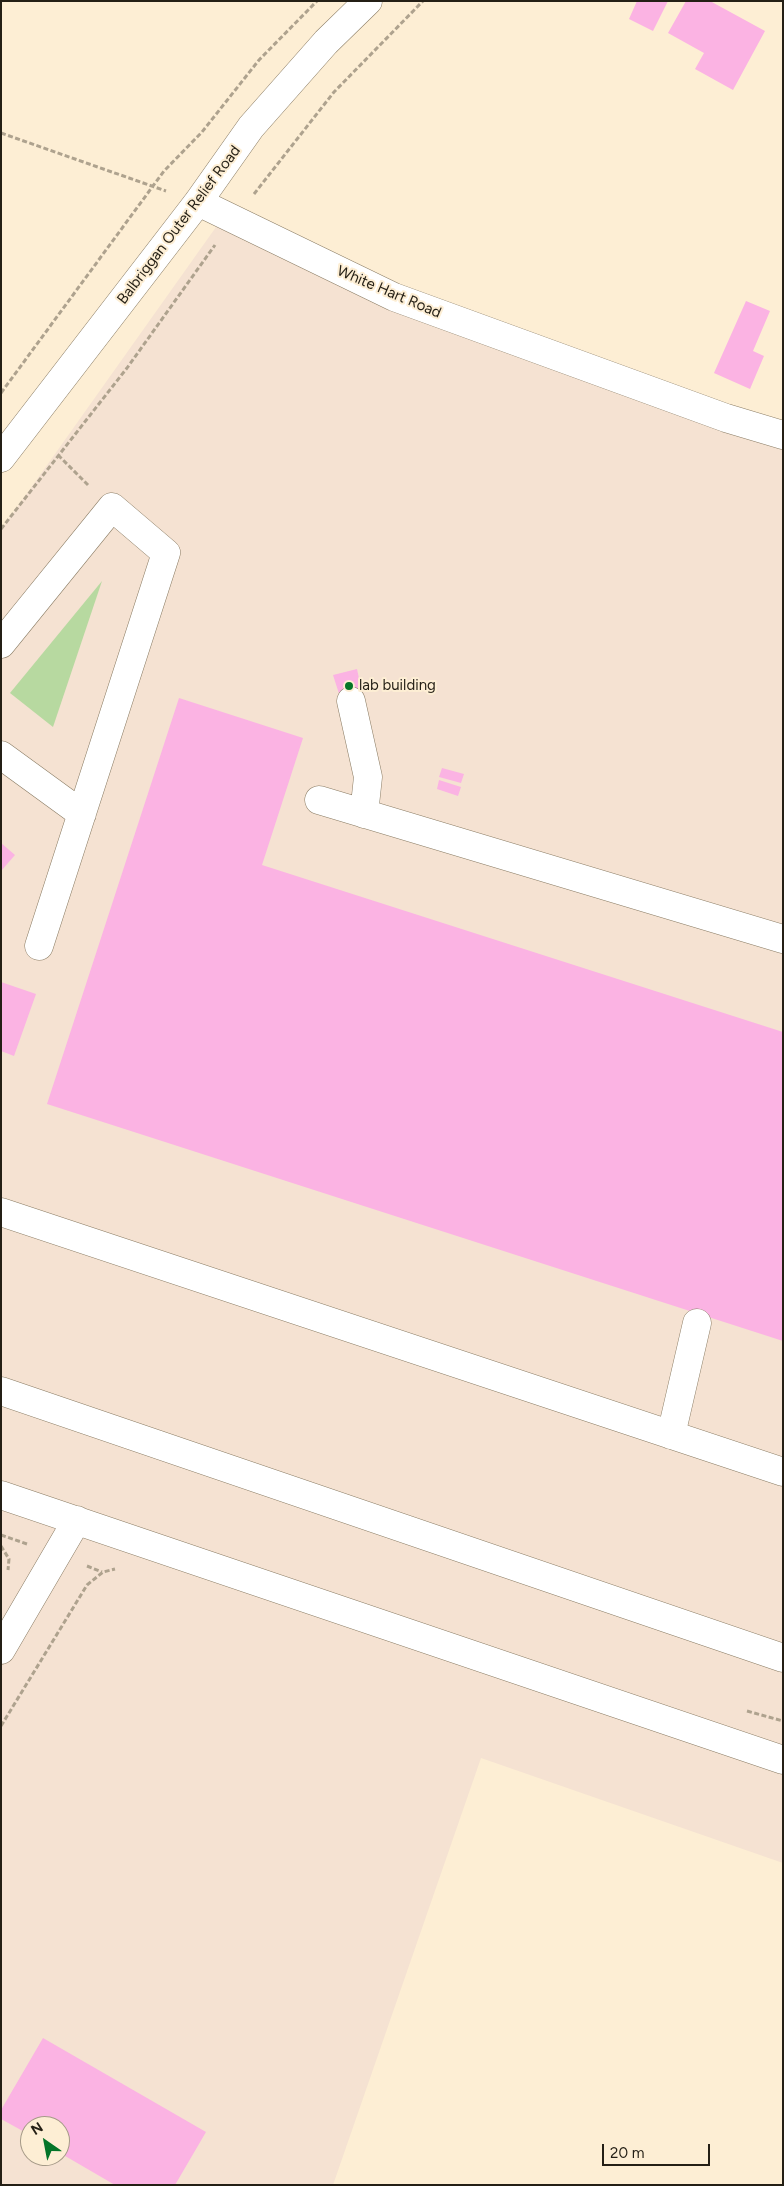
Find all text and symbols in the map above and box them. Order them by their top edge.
street label: Balbriggan Outer Relief Road [114,142,244,308]
street label: White Hart Road [334,262,444,322]
place label: lab building [359,677,436,695]
marker: lab building [343,680,355,692]
north arrow [20,2116,70,2166]
text: N [28,2119,46,2139]
scale bar [604,2134,712,2166]
text: 20 m [610,2144,644,2162]

